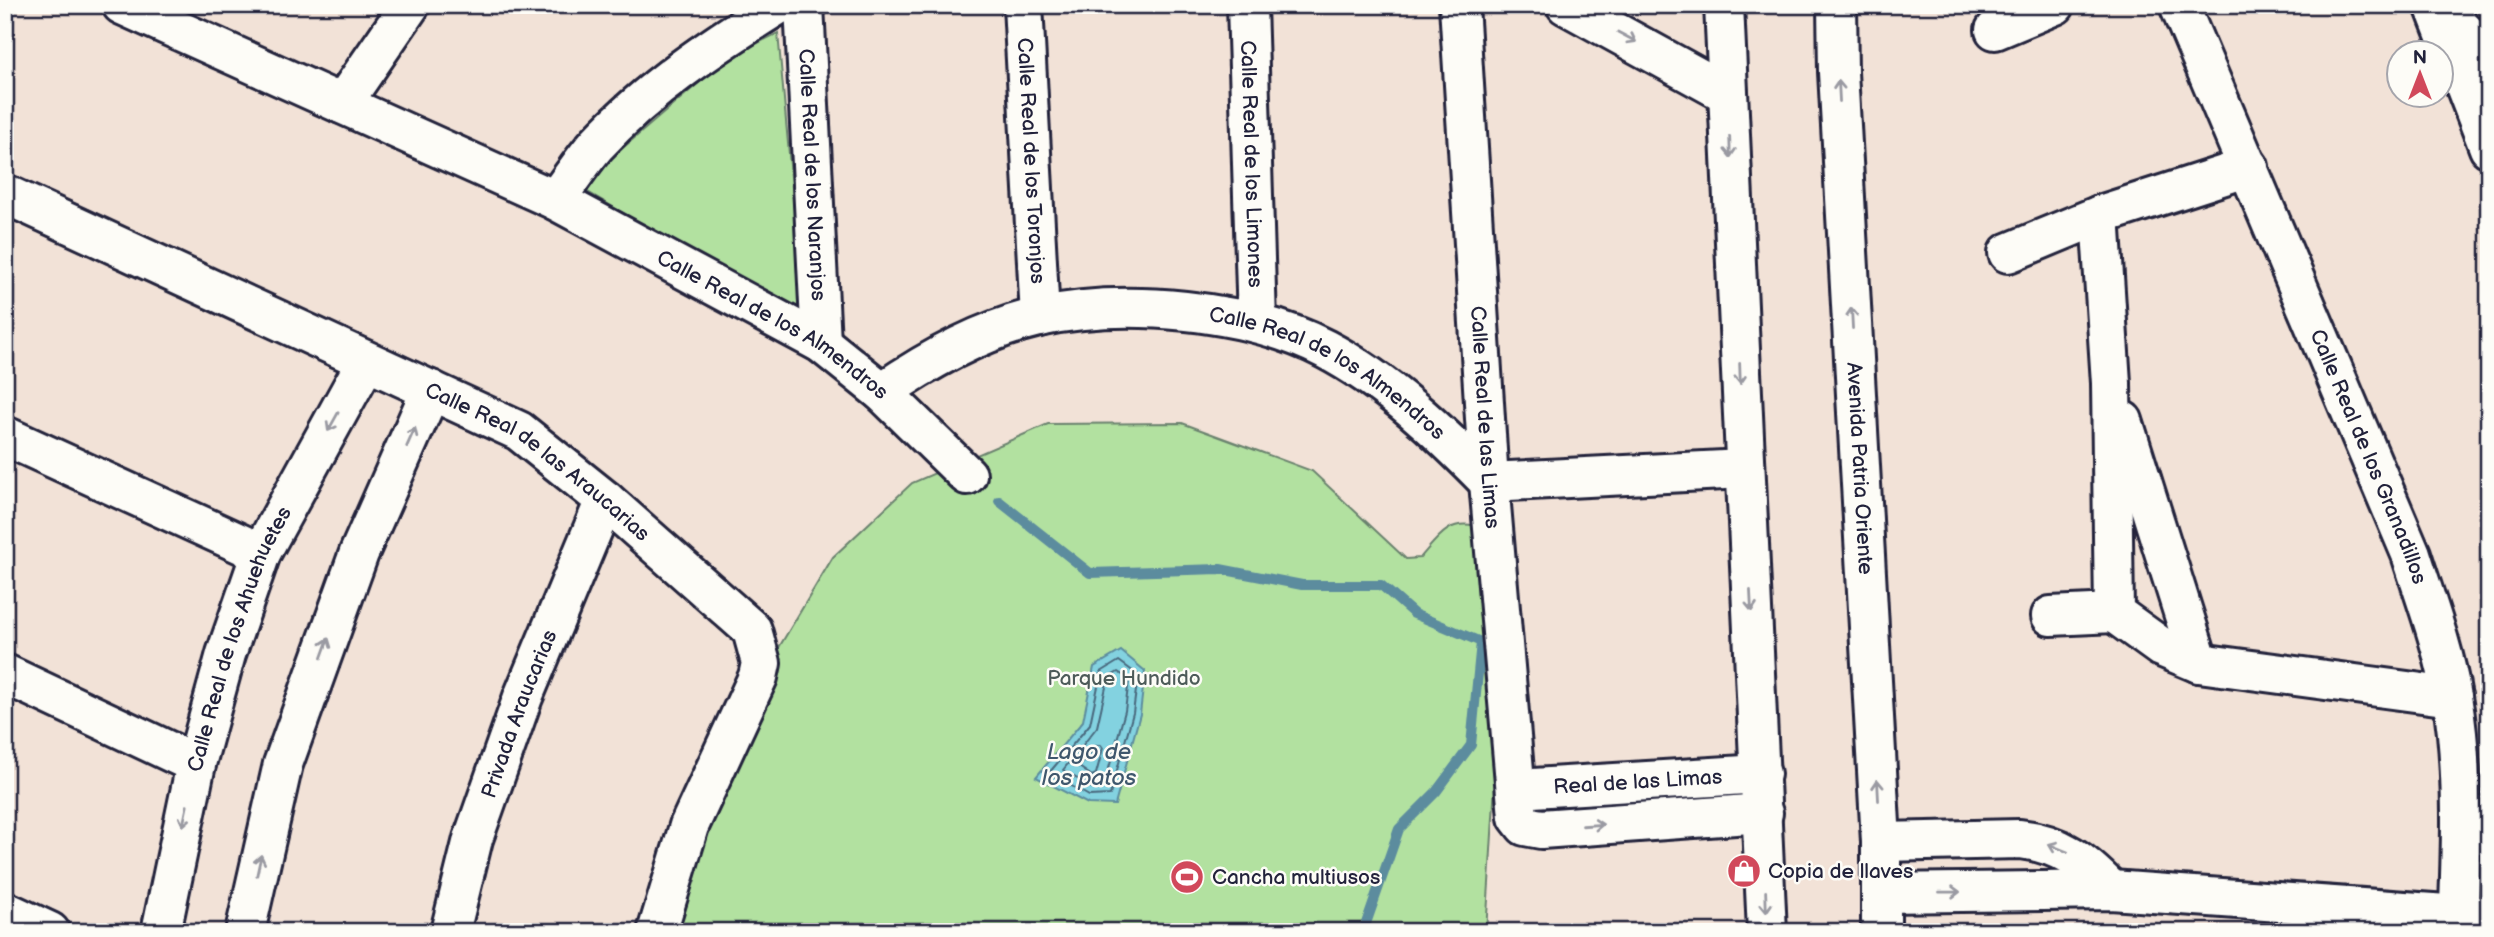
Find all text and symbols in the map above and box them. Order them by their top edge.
one-way arrow [1616,30,1636,44]
street label: Calle Real de los Toronjos [1012,37,1051,285]
north arrow [2386,38,2456,108]
street label: Calle Real de los Limones [1236,40,1268,288]
text: N [2413,47,2427,70]
street label: Calle Real de los Naranjos [794,48,831,302]
one-way arrow [1832,80,1845,103]
one-way arrow [1724,135,1737,158]
street label: Calle Real de los Almendros [653,245,893,405]
street label: Calle Real de los Almendros [1207,302,1451,445]
street label: Calle Real de las Limas [1465,305,1505,530]
one-way arrow [1845,307,1858,330]
street label: Calle Real de los Granadillos [2305,325,2432,587]
street label: Avenida Patria Oriente [1842,361,1879,575]
one-way arrow [1733,362,1746,385]
street label: Calle Real de las Araucarias [421,377,655,546]
one-way arrow [326,411,339,432]
one-way arrow [405,427,418,448]
street label: Calle Real de los Ahuehuetes [182,502,297,774]
one-way arrow [1745,590,1758,613]
street label: Privada Araucarias [476,626,562,801]
one-way arrow [320,637,332,659]
park label: Parque Hundido [1047,666,1201,691]
water label: Lago de los patos [1042,738,1137,792]
street label: Real de las Limas [1553,764,1723,799]
one-way arrow [1871,779,1884,802]
one-way arrow [178,804,192,827]
one-way arrow [1581,818,1604,831]
one-way arrow [2048,840,2070,853]
shop icon: Copia de llaves [1725,852,1763,890]
one-way arrow [253,854,267,877]
sports icon: Cancha multiusos [1168,858,1206,896]
place label: Copia de llaves [1768,859,1913,884]
place label: Cancha multiusos [1212,865,1380,890]
one-way arrow [1938,885,1961,899]
one-way arrow [1759,890,1773,913]

